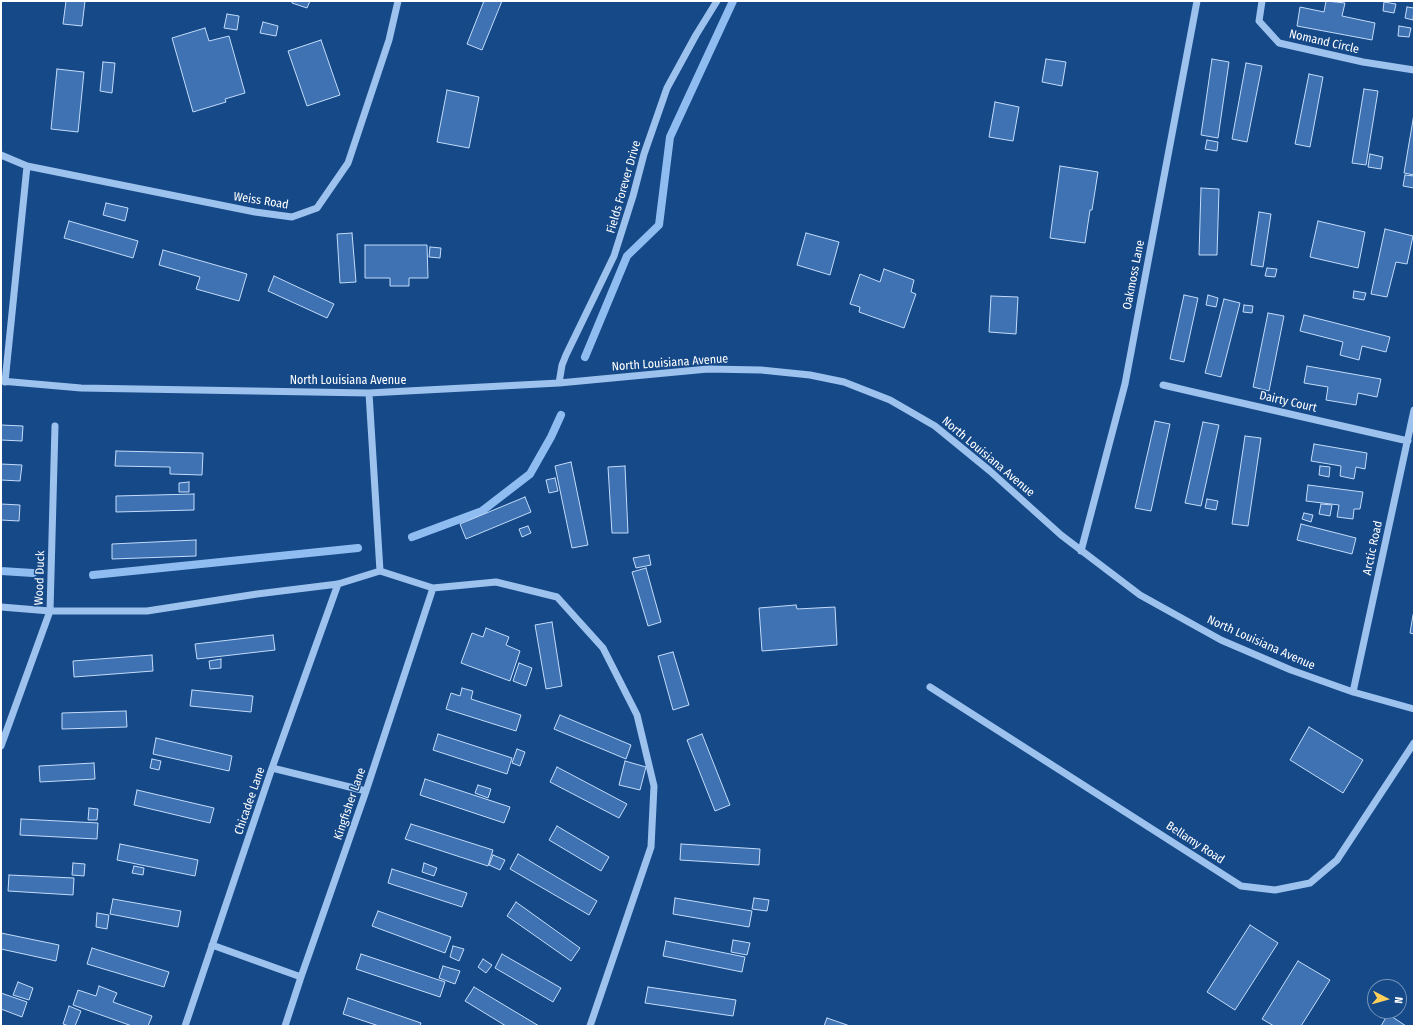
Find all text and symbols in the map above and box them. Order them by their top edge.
street label: Nomand Circle [1288,27,1360,57]
street label: Fields Forever Drive [604,139,644,235]
street label: Weiss Road [232,190,290,212]
street label: Oakmoss Lane [1120,239,1148,311]
street label: North Louisiana Avenue [611,352,729,374]
street label: North Louisiana Avenue [290,374,406,388]
street label: Dairty Court [1258,388,1318,416]
street label: North Louisiana Avenue [939,414,1037,500]
street label: Arctic Road [1360,520,1386,576]
street label: Wood Duck [32,550,48,606]
street label: North Louisiana Avenue [1205,613,1317,673]
street label: Chicadee Lane [232,765,268,837]
street label: Kingfisher Lane [331,766,369,842]
street label: Bellamy Road [1163,819,1227,867]
north arrow [1367,979,1407,1019]
text: N [1392,996,1405,1004]

